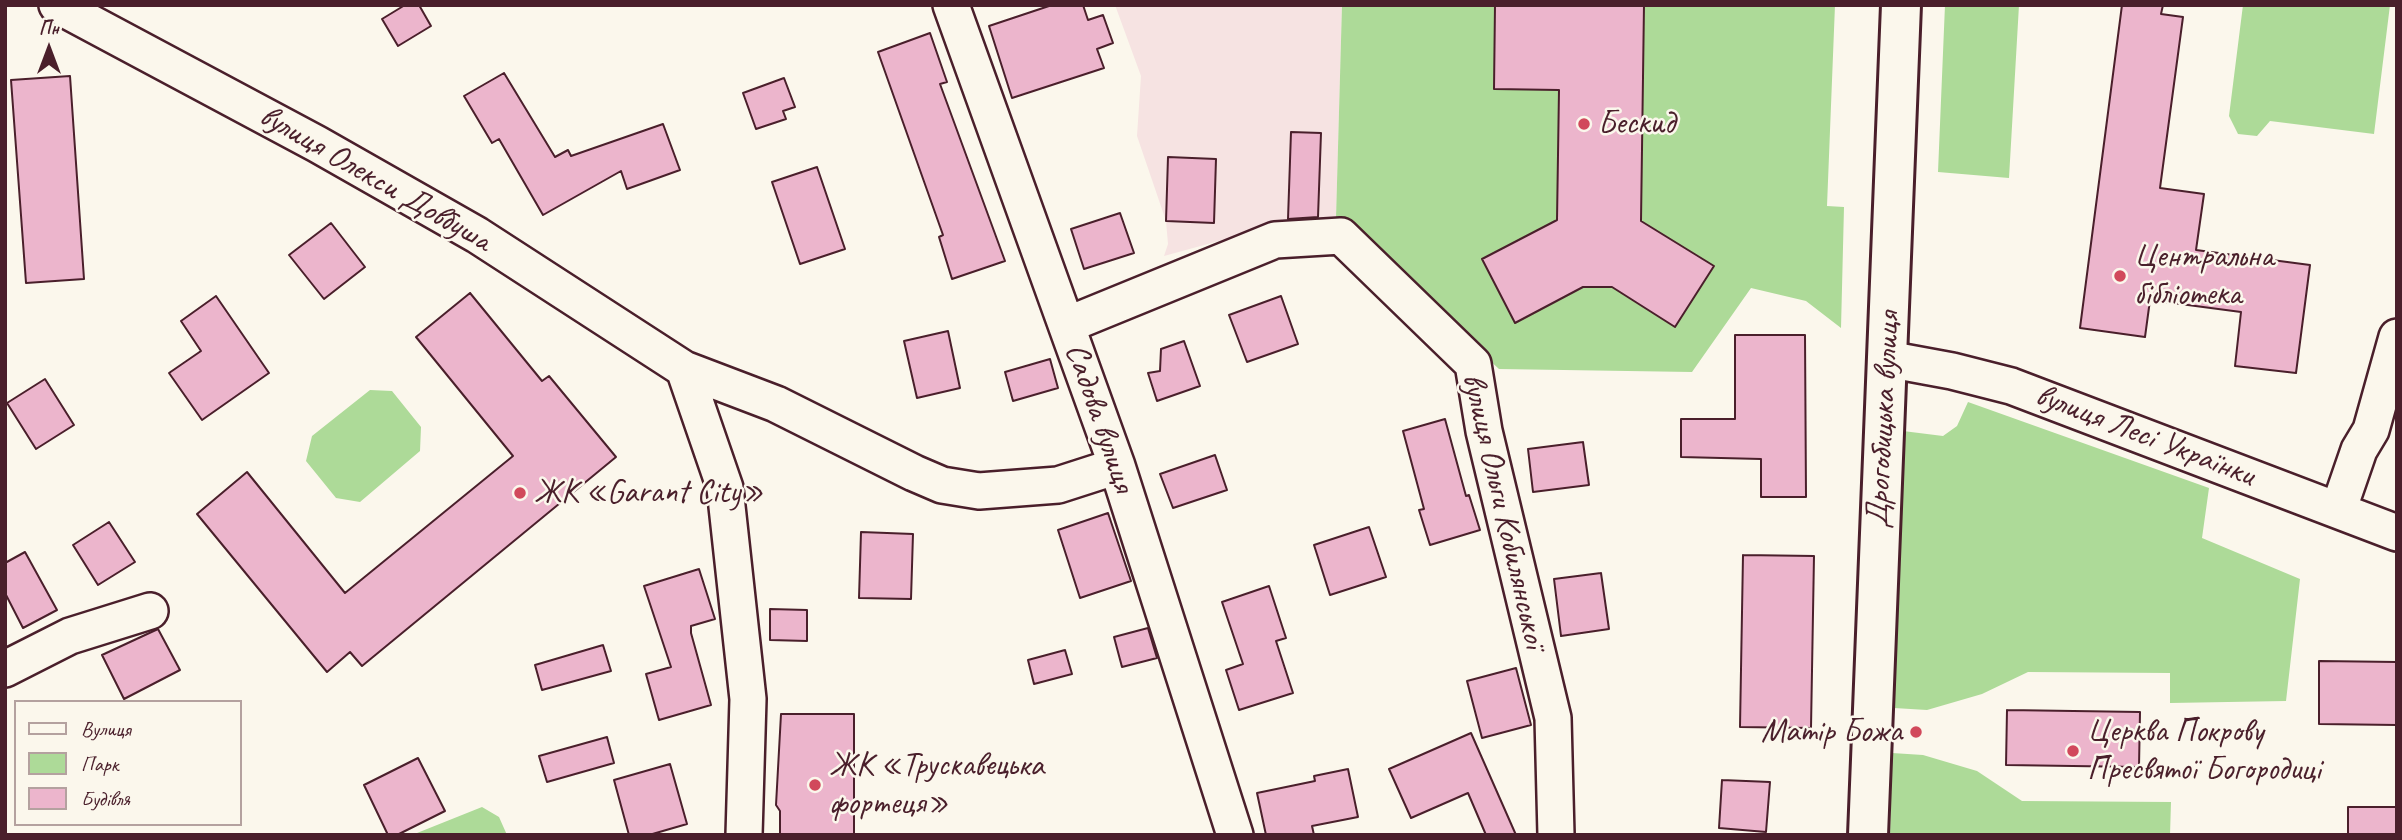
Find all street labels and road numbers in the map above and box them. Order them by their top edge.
street label: вулиця Олекси Довбуша [252,97,498,261]
street label: Дрогобицька вулиця [1859,311,1909,529]
street label: Садова вулиця [1055,338,1143,498]
street label: вулиця Ольги Кобилянської [1452,370,1554,652]
street label: вулиця Лесі Українки [2030,376,2260,496]

